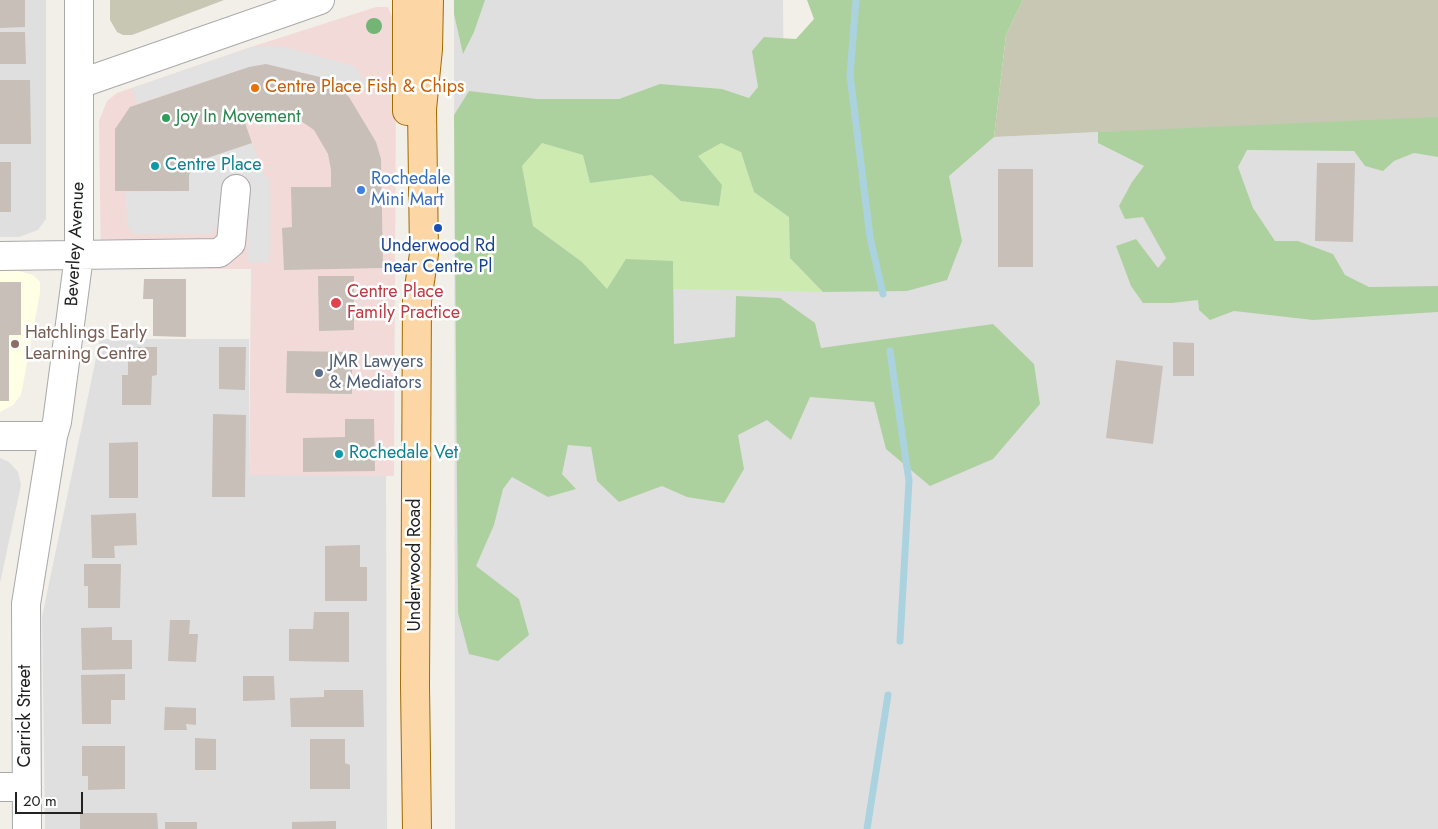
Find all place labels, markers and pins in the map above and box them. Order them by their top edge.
place label: Centre Place Fish & Chips [265,77,464,99]
marker: Centre Place Fish & Chips [249,82,261,94]
place label: Joy In Movement [176,107,301,129]
marker: Joy In Movement [160,112,172,124]
place label: Centre Place [165,155,261,177]
marker: Centre Place [149,160,161,172]
place label: Rochedale Mini Mart [371,169,451,212]
marker: Rochedale Mini Mart [355,184,367,196]
marker: Underwood Rd near Centre Pl [432,222,444,234]
place label: Underwood Rd near Centre Pl [381,236,495,278]
place label: Centre Place Family Practice [347,282,460,324]
marker: Centre Place Family Practice [329,296,343,310]
place label: Hatchlings Early Learning Centre [25,323,147,366]
marker: Hatchlings Early Learning Centre [9,338,21,350]
place label: JMR Lawyers & Mediators [329,352,423,394]
marker: JMR Lawyers & Mediators [313,367,325,379]
place label: Rochedale Vet [349,443,458,465]
marker: Rochedale Vet [333,448,345,460]

